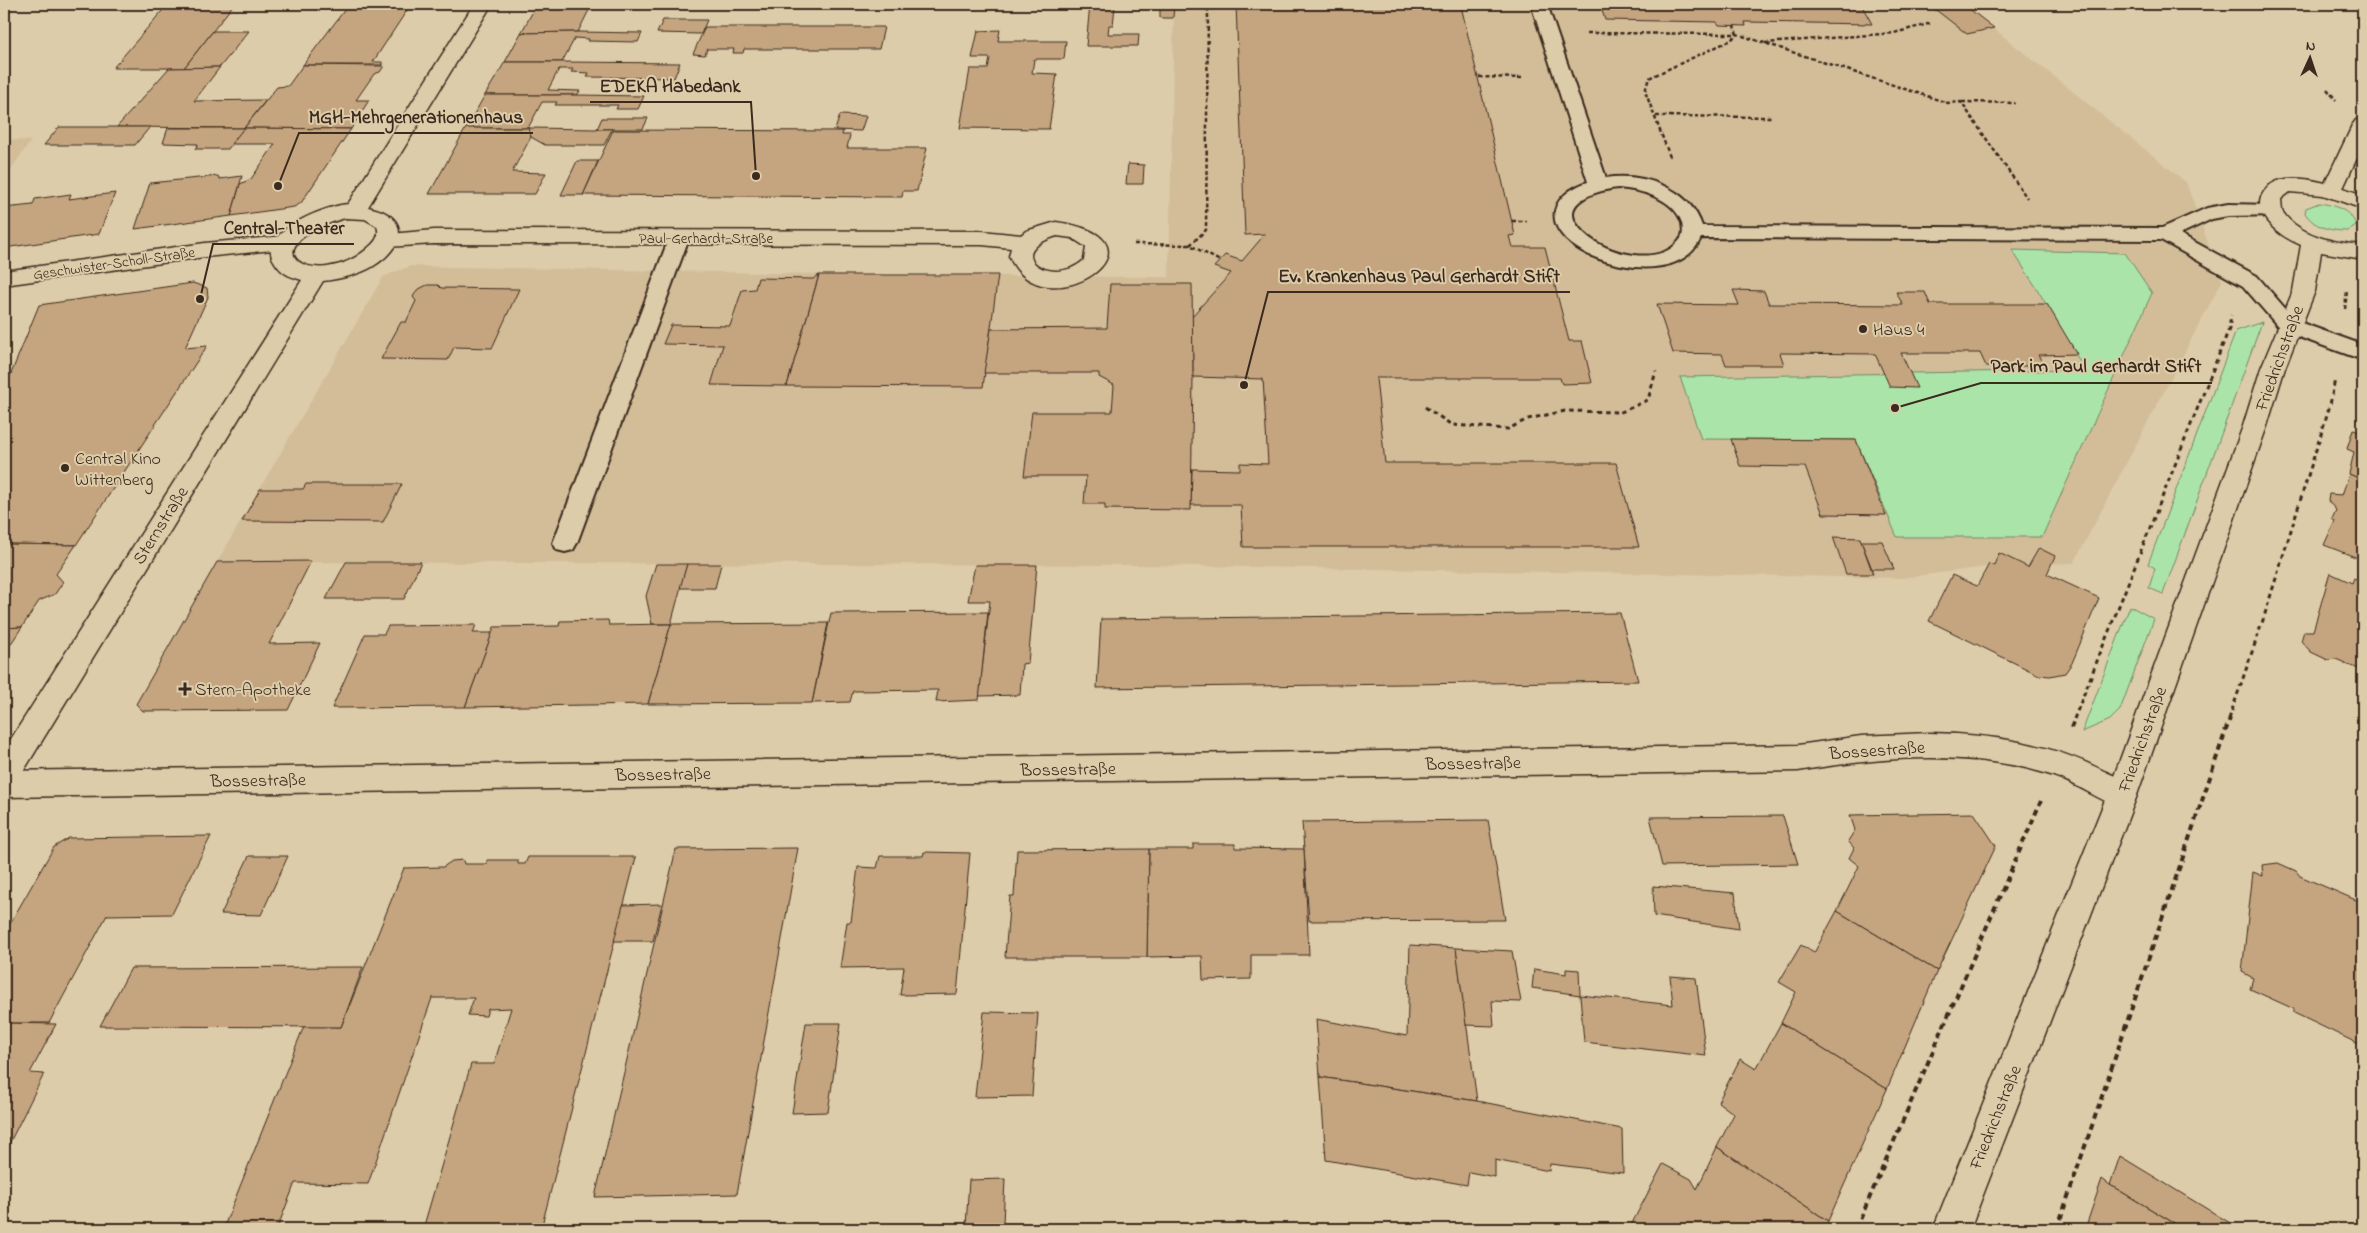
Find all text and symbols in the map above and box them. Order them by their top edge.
north arrow [2284,32,2334,82]
text: N [2305,36,2316,57]
callout: EDEKA Habedank [590,68,751,102]
text: EDEKA Habedank [599,74,741,101]
callout: MGH-Mehrgenerationenhaus [299,99,533,133]
text: MGH-Mehrgenerationenhaus [309,105,524,134]
callout: Central-Theater [213,210,354,244]
text: Central-Theater [224,216,345,243]
street label: Paul-Gerhardt-Straße [639,228,773,250]
street label: Geschwister-Scholl-Straße [32,242,197,286]
callout: Ev. Krankenhaus Paul Gerhardt Stift [1268,258,1570,292]
text: Ev. Krankenhaus Paul Gerhardt Stift [1278,264,1560,291]
street label: Friedrichstraße [2249,301,2312,416]
place label: Haus 4 [1873,318,1925,344]
marker: Haus 4 [1857,323,1869,335]
callout: Park im Paul Gerhardt Stift [1981,349,2212,383]
text: Park im Paul Gerhardt Stift [1991,354,2202,381]
place label: Central Kino Wittenberg [75,447,161,495]
marker: Central Kino Wittenberg [59,462,71,474]
street label: Sternstraße [127,481,197,570]
place label: Stern-Apotheke [195,678,312,704]
street label: Friedrichstraße [2112,682,2175,797]
marker: Stern-Apotheke [179,683,191,695]
street label: Bossestraße [1827,736,1927,768]
street label: Bossestraße [1424,751,1522,779]
street label: Bossestraße [1019,757,1117,785]
street label: Bossestraße [614,762,712,790]
street label: Bossestraße [209,768,307,796]
street label: Friedrichstraße [1964,1061,2030,1175]

